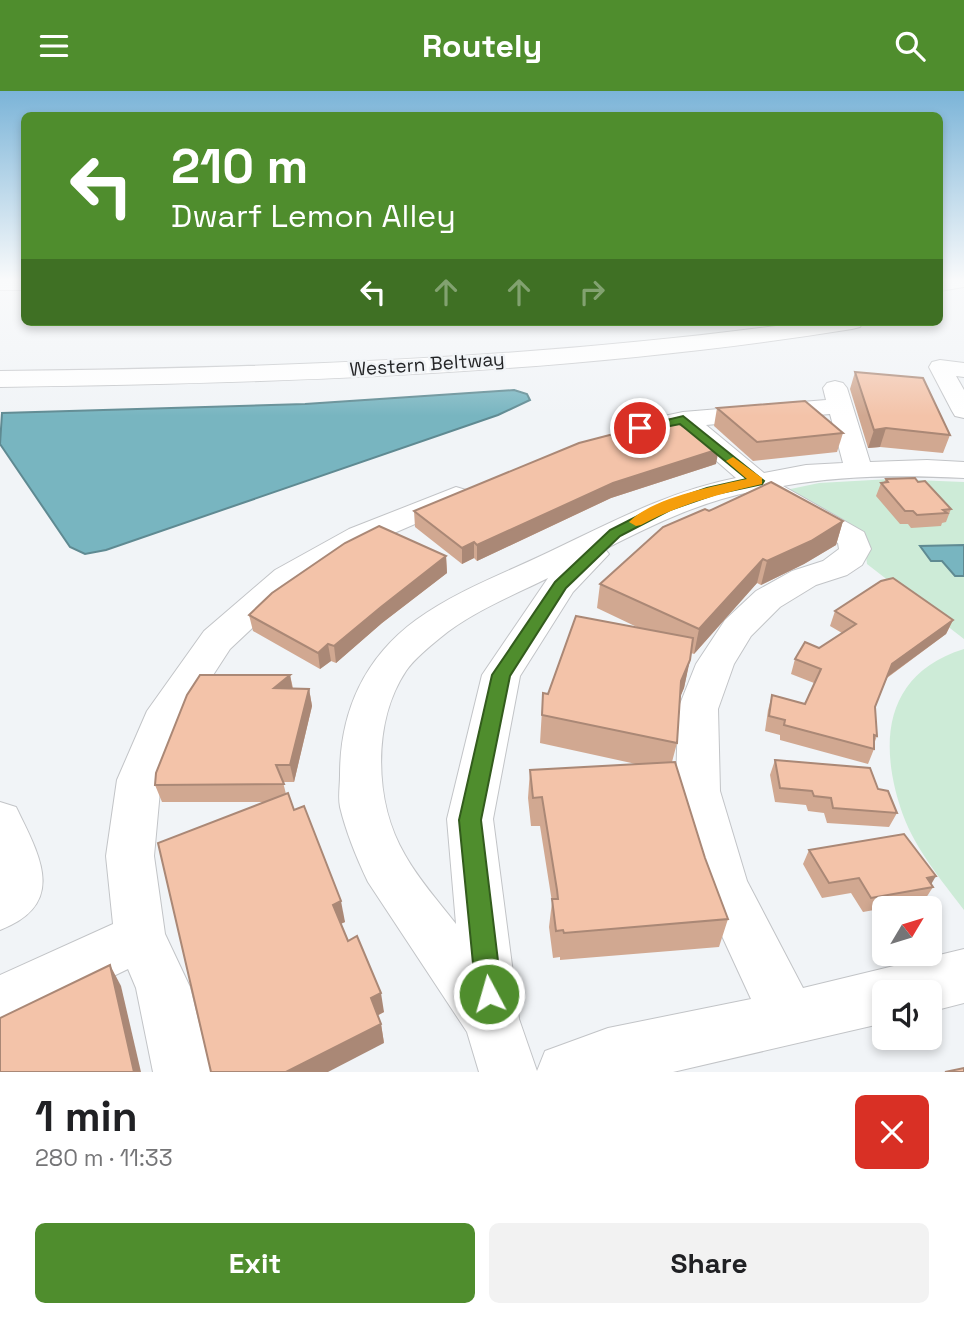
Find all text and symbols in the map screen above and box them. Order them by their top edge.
text: Routely [422,26,542,66]
icon: menu [35,27,73,65]
icon: search [891,27,929,65]
text: 210 m [171,135,308,197]
icon: left [56,140,147,231]
text: Dwarf Lemon Alley [171,196,456,236]
icon: left [354,273,392,311]
icon: ahead [427,273,465,311]
icon: ahead [500,273,538,311]
icon: right [573,273,611,311]
street label: Western Beltway [349,346,505,382]
pin [610,398,670,458]
icon: arrive [621,409,659,447]
north arrow [872,896,942,966]
map controls [872,896,942,1050]
position arrow [452,957,526,1031]
button: sound [872,980,942,1050]
text: 1 min [35,1090,138,1143]
button: close [855,1095,929,1169]
text: 280 m · 11:33 [35,1143,173,1173]
button: Exit [35,1223,475,1303]
button: Share [489,1223,929,1303]

